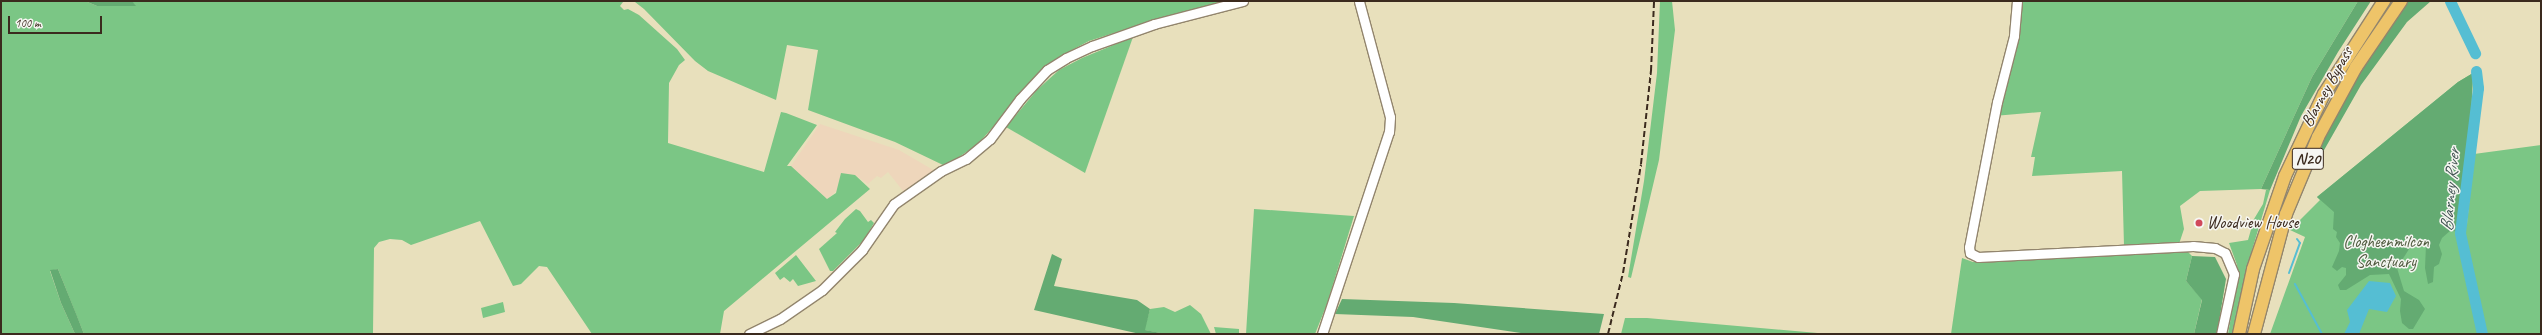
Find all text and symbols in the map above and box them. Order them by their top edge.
scale bar [10,8,104,34]
text: 100 m [15,15,41,31]
street label: Blarney Bypass [2297,43,2357,131]
road number: N20 [2291,145,2325,173]
water label: Blarney River [2436,148,2464,232]
place label: Woodview House [2207,213,2298,233]
marker: Woodview House [2194,218,2204,228]
park label: Clogheenmilcon Sanctuary [2343,232,2429,272]

